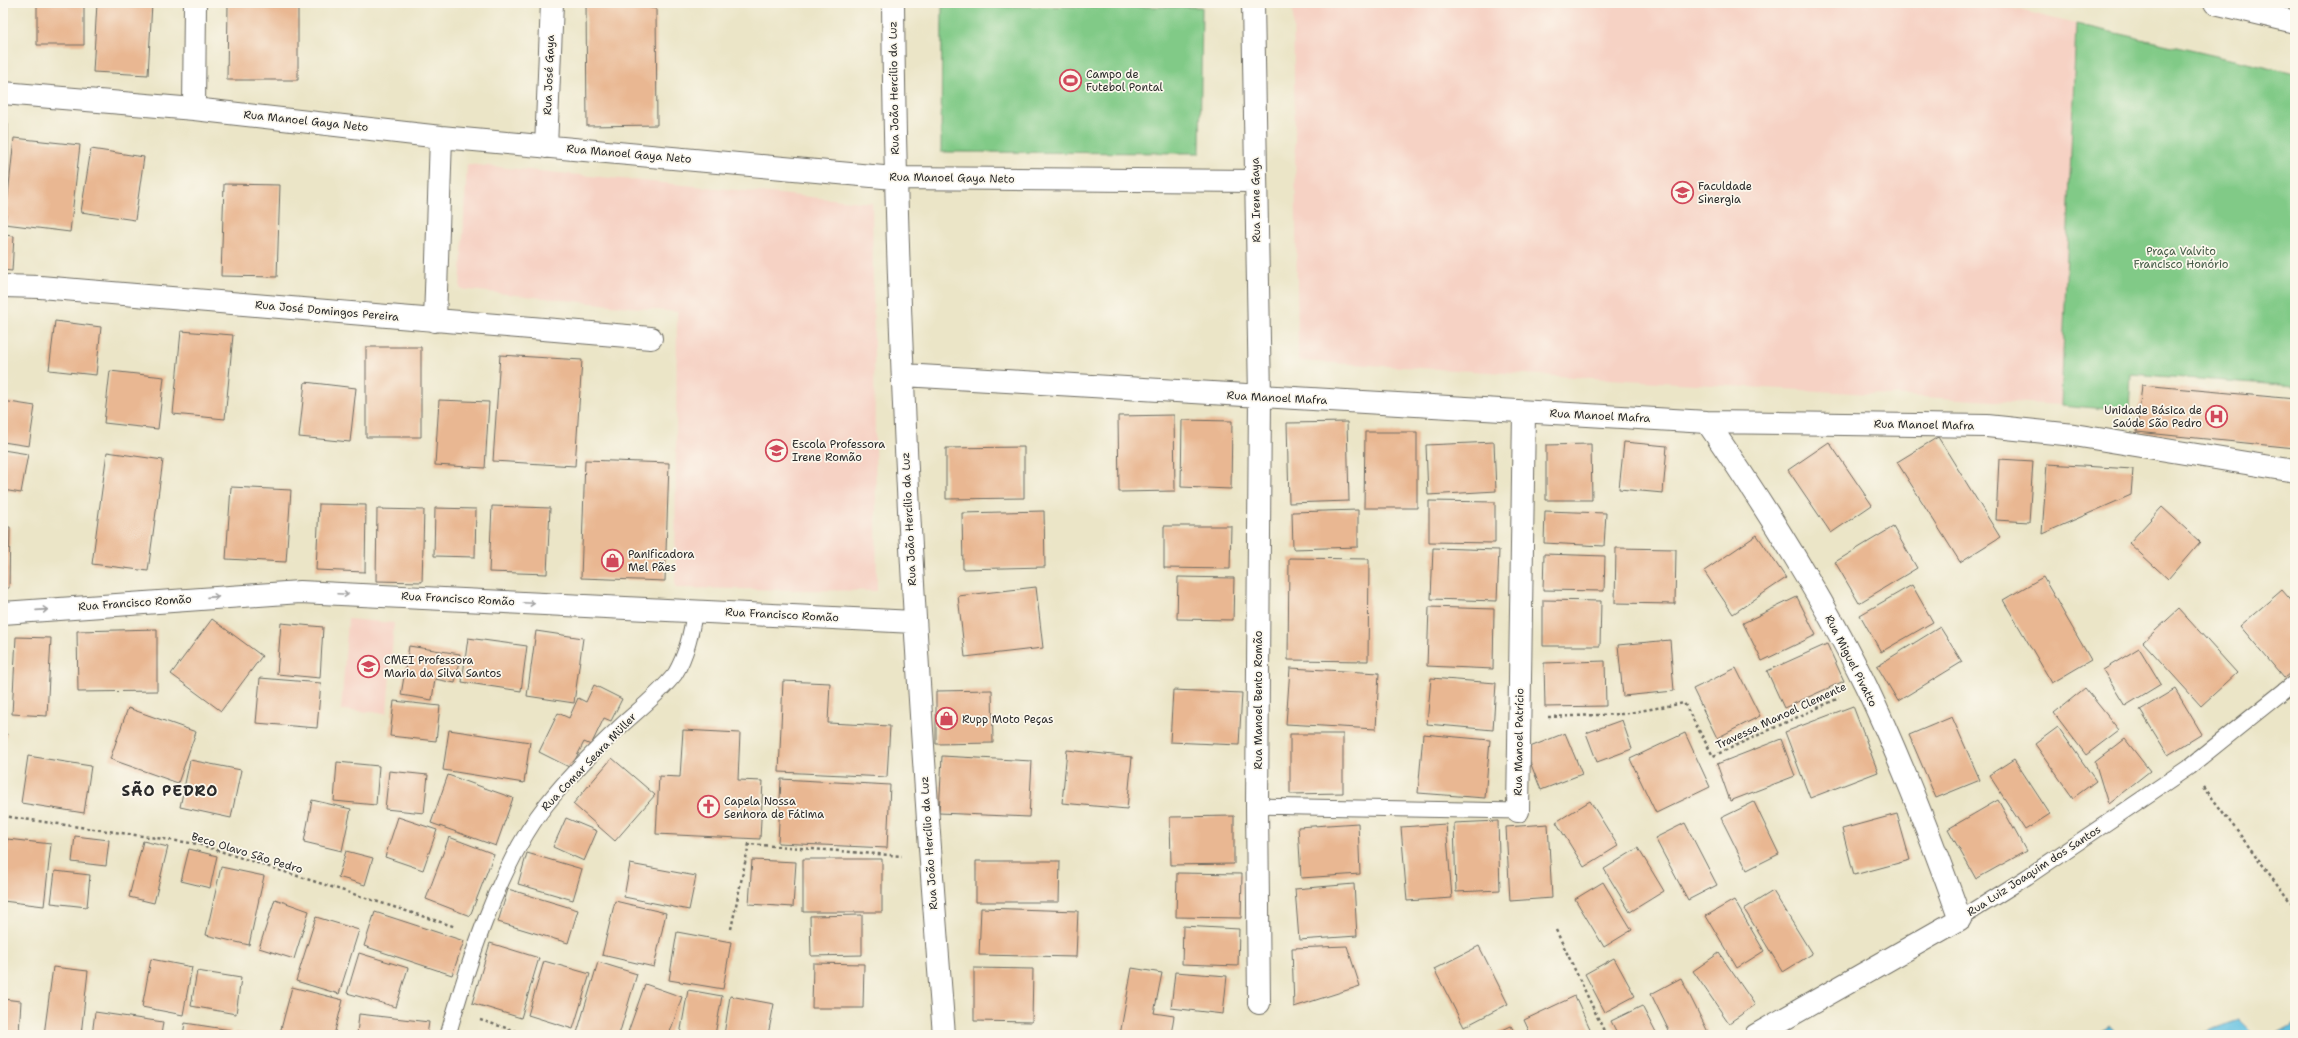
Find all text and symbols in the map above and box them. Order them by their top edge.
street label: Rua João Hercílio da Luz [885,21,903,155]
street label: Rua José Gaya [540,34,558,116]
sports icon: Campo de Futebol Pontal [1058,67,1084,93]
place label: Campo de Futebol Pontal [1086,67,1164,95]
street label: Rua Manoel Gaya Neto [243,107,369,135]
street label: Rua Manoel Gaya Neto [566,141,692,167]
street label: Rua Irene Gaya [1248,157,1264,243]
street label: Rua Manoel Gaya Neto [889,169,1015,187]
school or university icon: Faculdade Sinergia [1670,179,1696,205]
place label: Faculdade Sinergia [1698,179,1752,207]
park label: Praça Valvito Francisco Honório [2133,244,2229,272]
street label: Rua José Domingos Pereira [254,297,400,325]
street label: Rua Manoel Mafra [1226,388,1328,408]
place label: Unidade Básica de Saúde São Pedro [2104,403,2202,431]
hospital icon: Unidade Básica de Saúde São Pedro [2204,403,2230,429]
street label: Rua Manoel Mafra [1549,406,1651,426]
street label: Rua Manoel Mafra [1874,417,1975,433]
school or university icon: Escola Professora Irene Romão [763,437,789,463]
place label: Escola Professora Irene Romão [792,437,885,465]
street label: Rua João Hercílio da Luz [898,452,920,586]
shop icon: Panificadora Mel Pães [600,547,626,573]
place label: Panificadora Mel Pães [628,547,694,575]
street label: Rua Francisco Romão [401,589,516,609]
one-way arrow [336,591,349,598]
street label: Rua Francisco Romão [78,592,193,614]
one-way arrow [206,594,219,601]
one-way arrow [522,599,535,606]
street label: Rua Francisco Romão [725,605,840,625]
one-way arrow [35,607,48,614]
street label: Rua Miguel Pivatto [1821,612,1881,710]
street label: Rua Manoel Bento Romão [1251,630,1266,769]
school or university icon: CMEI Professora Maria da Silva Santos [355,653,381,679]
place label: CMEI Professora Maria da Silva Santos [384,653,502,681]
street label: Travessa Manoel Clemente [1713,679,1849,753]
street label: Rua Manoel Patrício [1511,688,1527,796]
shop icon: Rupp Moto Peças [934,706,960,732]
street label: Rua Comar Seara Müller [538,710,640,814]
place label: Rupp Moto Peças [962,712,1053,727]
street label: Rua João Hercílio da Luz [917,776,941,910]
district label: SÃO PEDRO [122,781,218,801]
church icon: Capela Nossa Senhora de Fátima [696,794,722,820]
place label: Capela Nossa Senhora de Fátima [724,794,824,822]
street label: Rua Luiz Joaquim dos Santos [1964,822,2104,920]
street label: Beco Olavo São Pedro [190,829,305,877]

